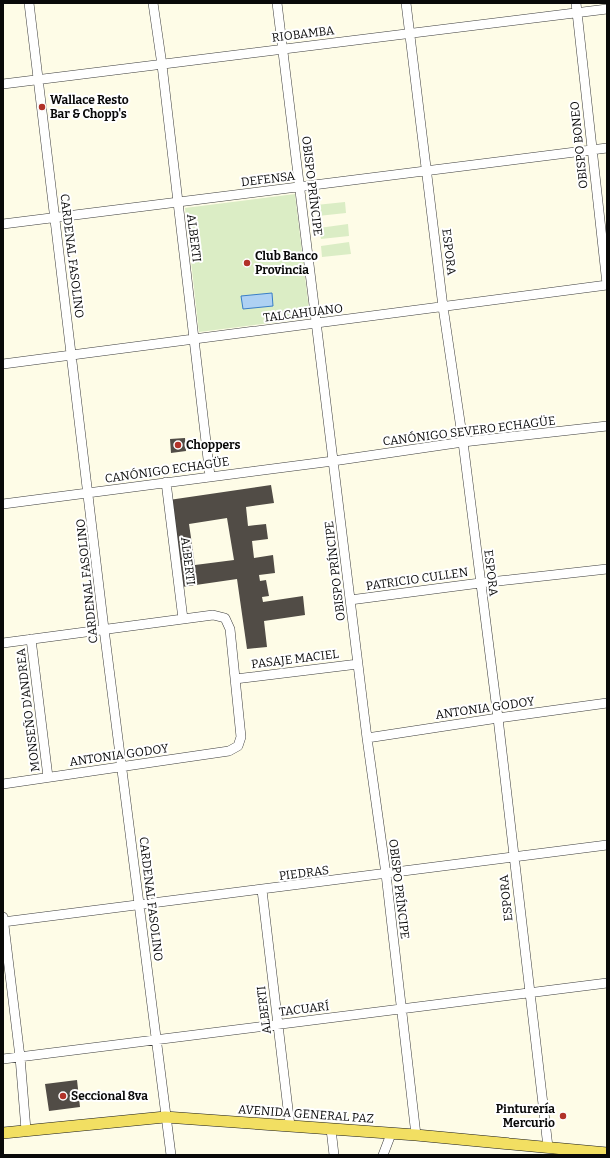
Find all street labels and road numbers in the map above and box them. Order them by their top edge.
street label: RIOBAMBA [271,23,336,45]
street label: OBISPO BONEO [567,101,591,189]
street label: OBISPO PRÍNCIPE [299,135,326,237]
street label: DEFENSA [240,169,296,189]
street label: CARDENAL FASOLINO [57,193,87,319]
street label: ALBERTI [184,213,204,263]
street label: ESPORA [439,228,459,277]
street label: TALCAHUANO [262,301,344,325]
street label: CANÓNIGO SEVERO ECHAGÜE [382,412,556,449]
street label: CANÓNIGO ECHAGÜE [104,453,230,486]
street label: CARDENAL FASOLINO [73,518,101,644]
street label: OBISPO PRÍNCIPE [321,520,348,622]
street label: ALBERTI [178,536,198,586]
street label: ESPORA [481,549,501,598]
street label: PATRICIO CULLEN [365,565,470,593]
street label: MONSEÑO D'ANDREA [12,647,43,773]
street label: PASAJE MACIEL [250,647,340,671]
street label: ANTONIA GODOY [435,694,536,722]
street label: ANTONIA GODOY [69,741,170,769]
street label: CARDENAL FASOLINO [136,836,166,962]
street label: OBISPO PRÍNCIPE [386,838,413,940]
street label: PIEDRAS [278,863,330,883]
street label: ESPORA [497,874,515,922]
street label: ALBERTI [254,985,274,1035]
street label: TACUARÍ [278,998,330,1019]
street label: AVENIDA GENERAL PAZ [238,1102,374,1126]

